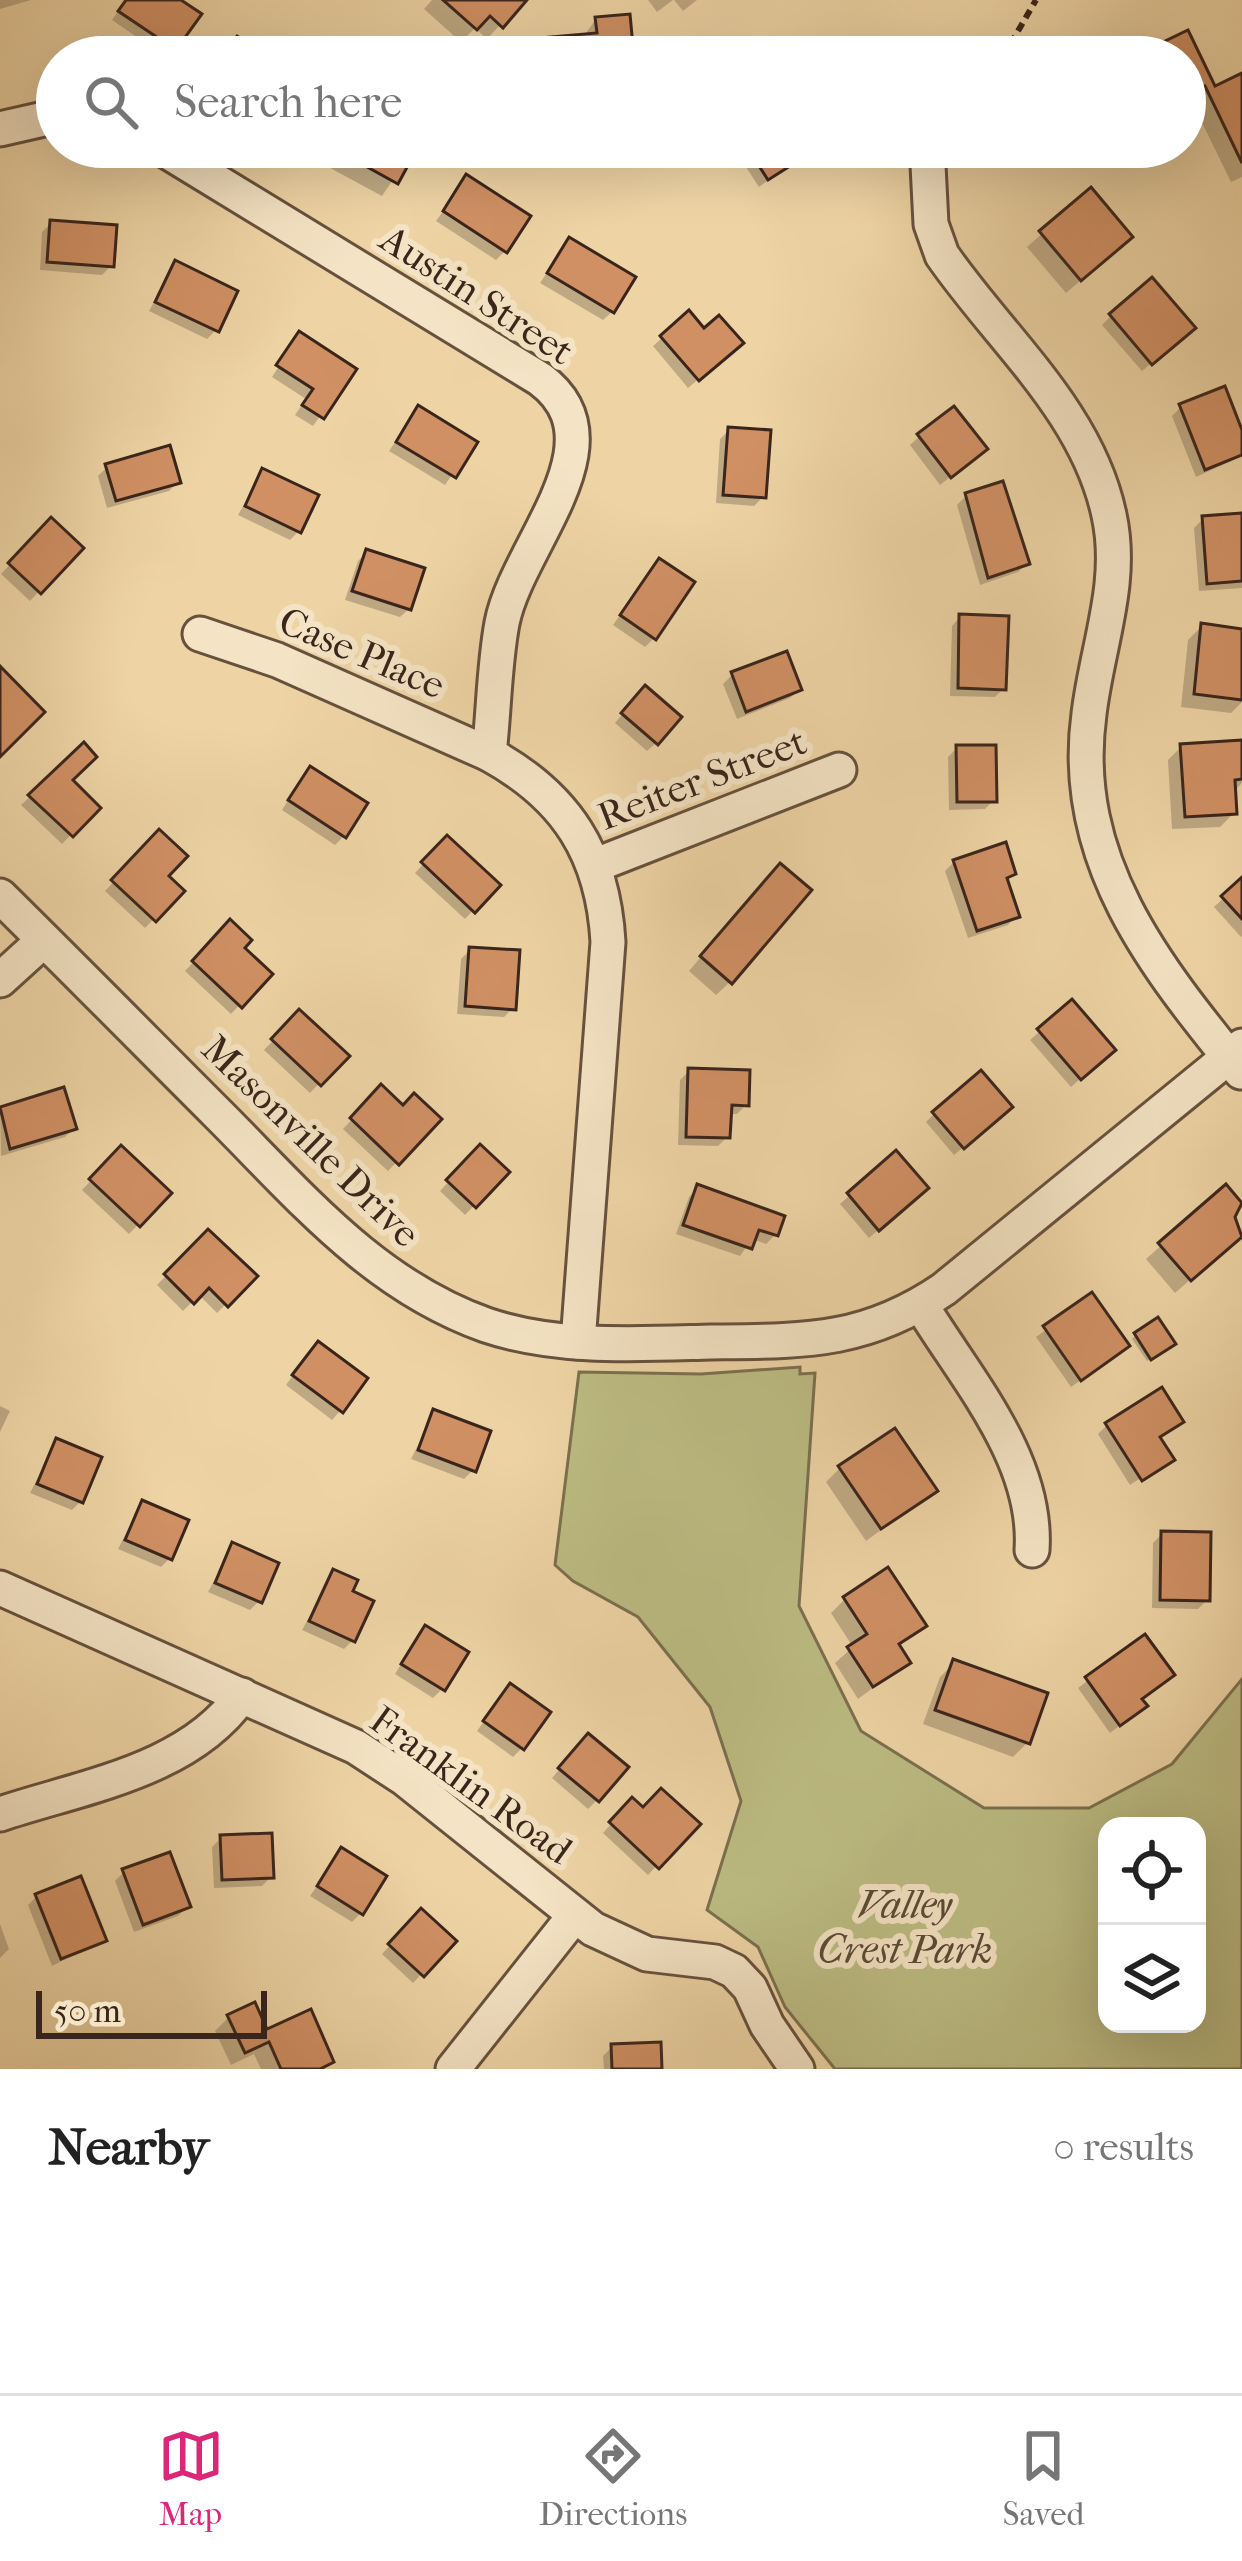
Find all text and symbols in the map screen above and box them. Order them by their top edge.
search box [36,36,1206,168]
icon: search [78,69,144,135]
text: Search here [174,76,402,129]
street label: Austin Street [370,215,582,374]
street label: Case Place [272,598,452,708]
street label: Reiter Street [591,718,813,840]
street label: Masonville Drive [193,1026,429,1256]
street label: Franklin Road [361,1696,582,1874]
map controls [1098,1817,1206,2033]
button: locate [1098,1817,1206,1925]
park label: Valley Crest Park [817,1882,993,1973]
button: layers [1098,1925,1206,2033]
scale bar [36,1985,267,2038]
text: 50 m [54,1992,121,2031]
text: Nearby [48,2117,209,2177]
text: 0 results [1053,2124,1194,2170]
tab: Map [158,2423,224,2534]
tab: Directions [539,2423,687,2534]
tab: Saved [1003,2423,1084,2534]

